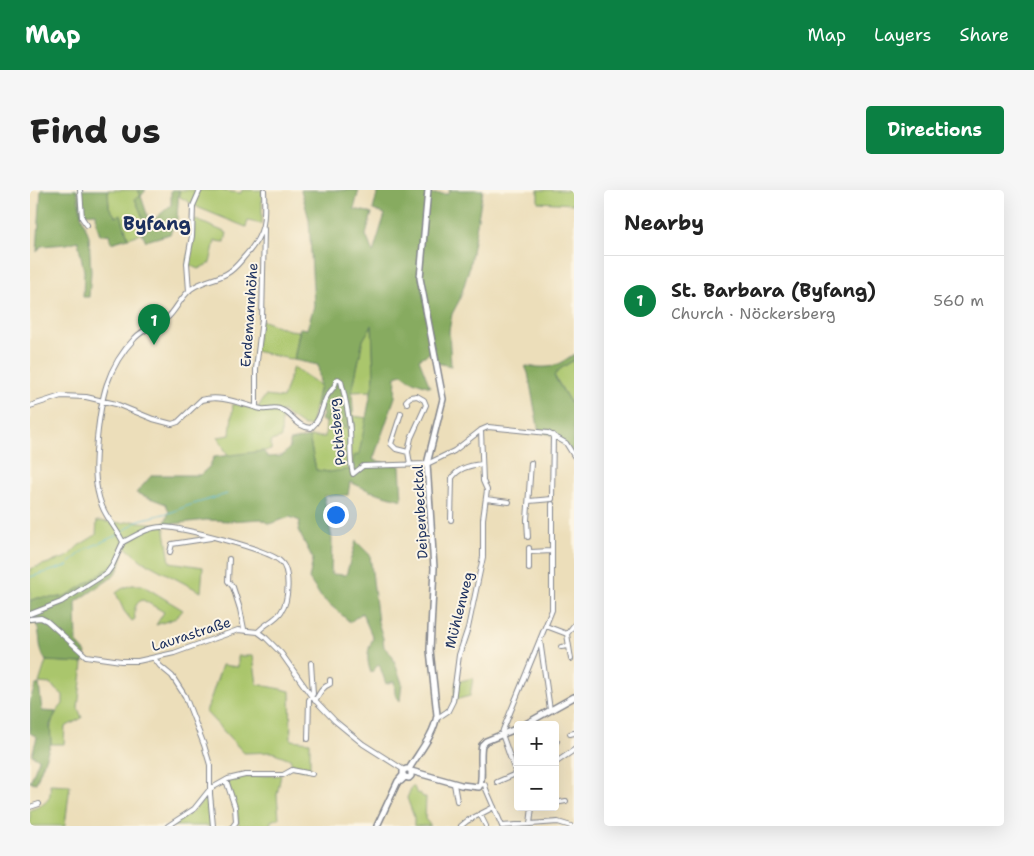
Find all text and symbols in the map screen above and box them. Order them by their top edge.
text: Map [25,19,81,51]
text: Map [808,23,846,47]
text: Layers [874,23,931,47]
text: Share [959,23,1009,47]
button: Directions [866,106,1004,154]
text: Find us [30,107,161,154]
text: Nearby [624,209,704,237]
district label: Byfang [123,211,191,236]
street label: Endemannhöhe [236,262,262,368]
text: St. Barbara (Byfang) [671,278,876,303]
text: 1 [636,290,644,311]
text: 560 m [933,290,984,311]
text: Church · Nöckersberg [671,303,836,324]
pin: 1 [138,304,170,345]
street label: Pothsberg [325,397,349,467]
street label: Deipenbecktal [409,464,431,559]
your location [323,502,349,528]
street label: Mühlenweg [441,570,477,650]
street label: Laurastraße [149,613,233,655]
map controls [514,721,559,811]
button: + [514,721,559,766]
button: − [514,766,559,811]

